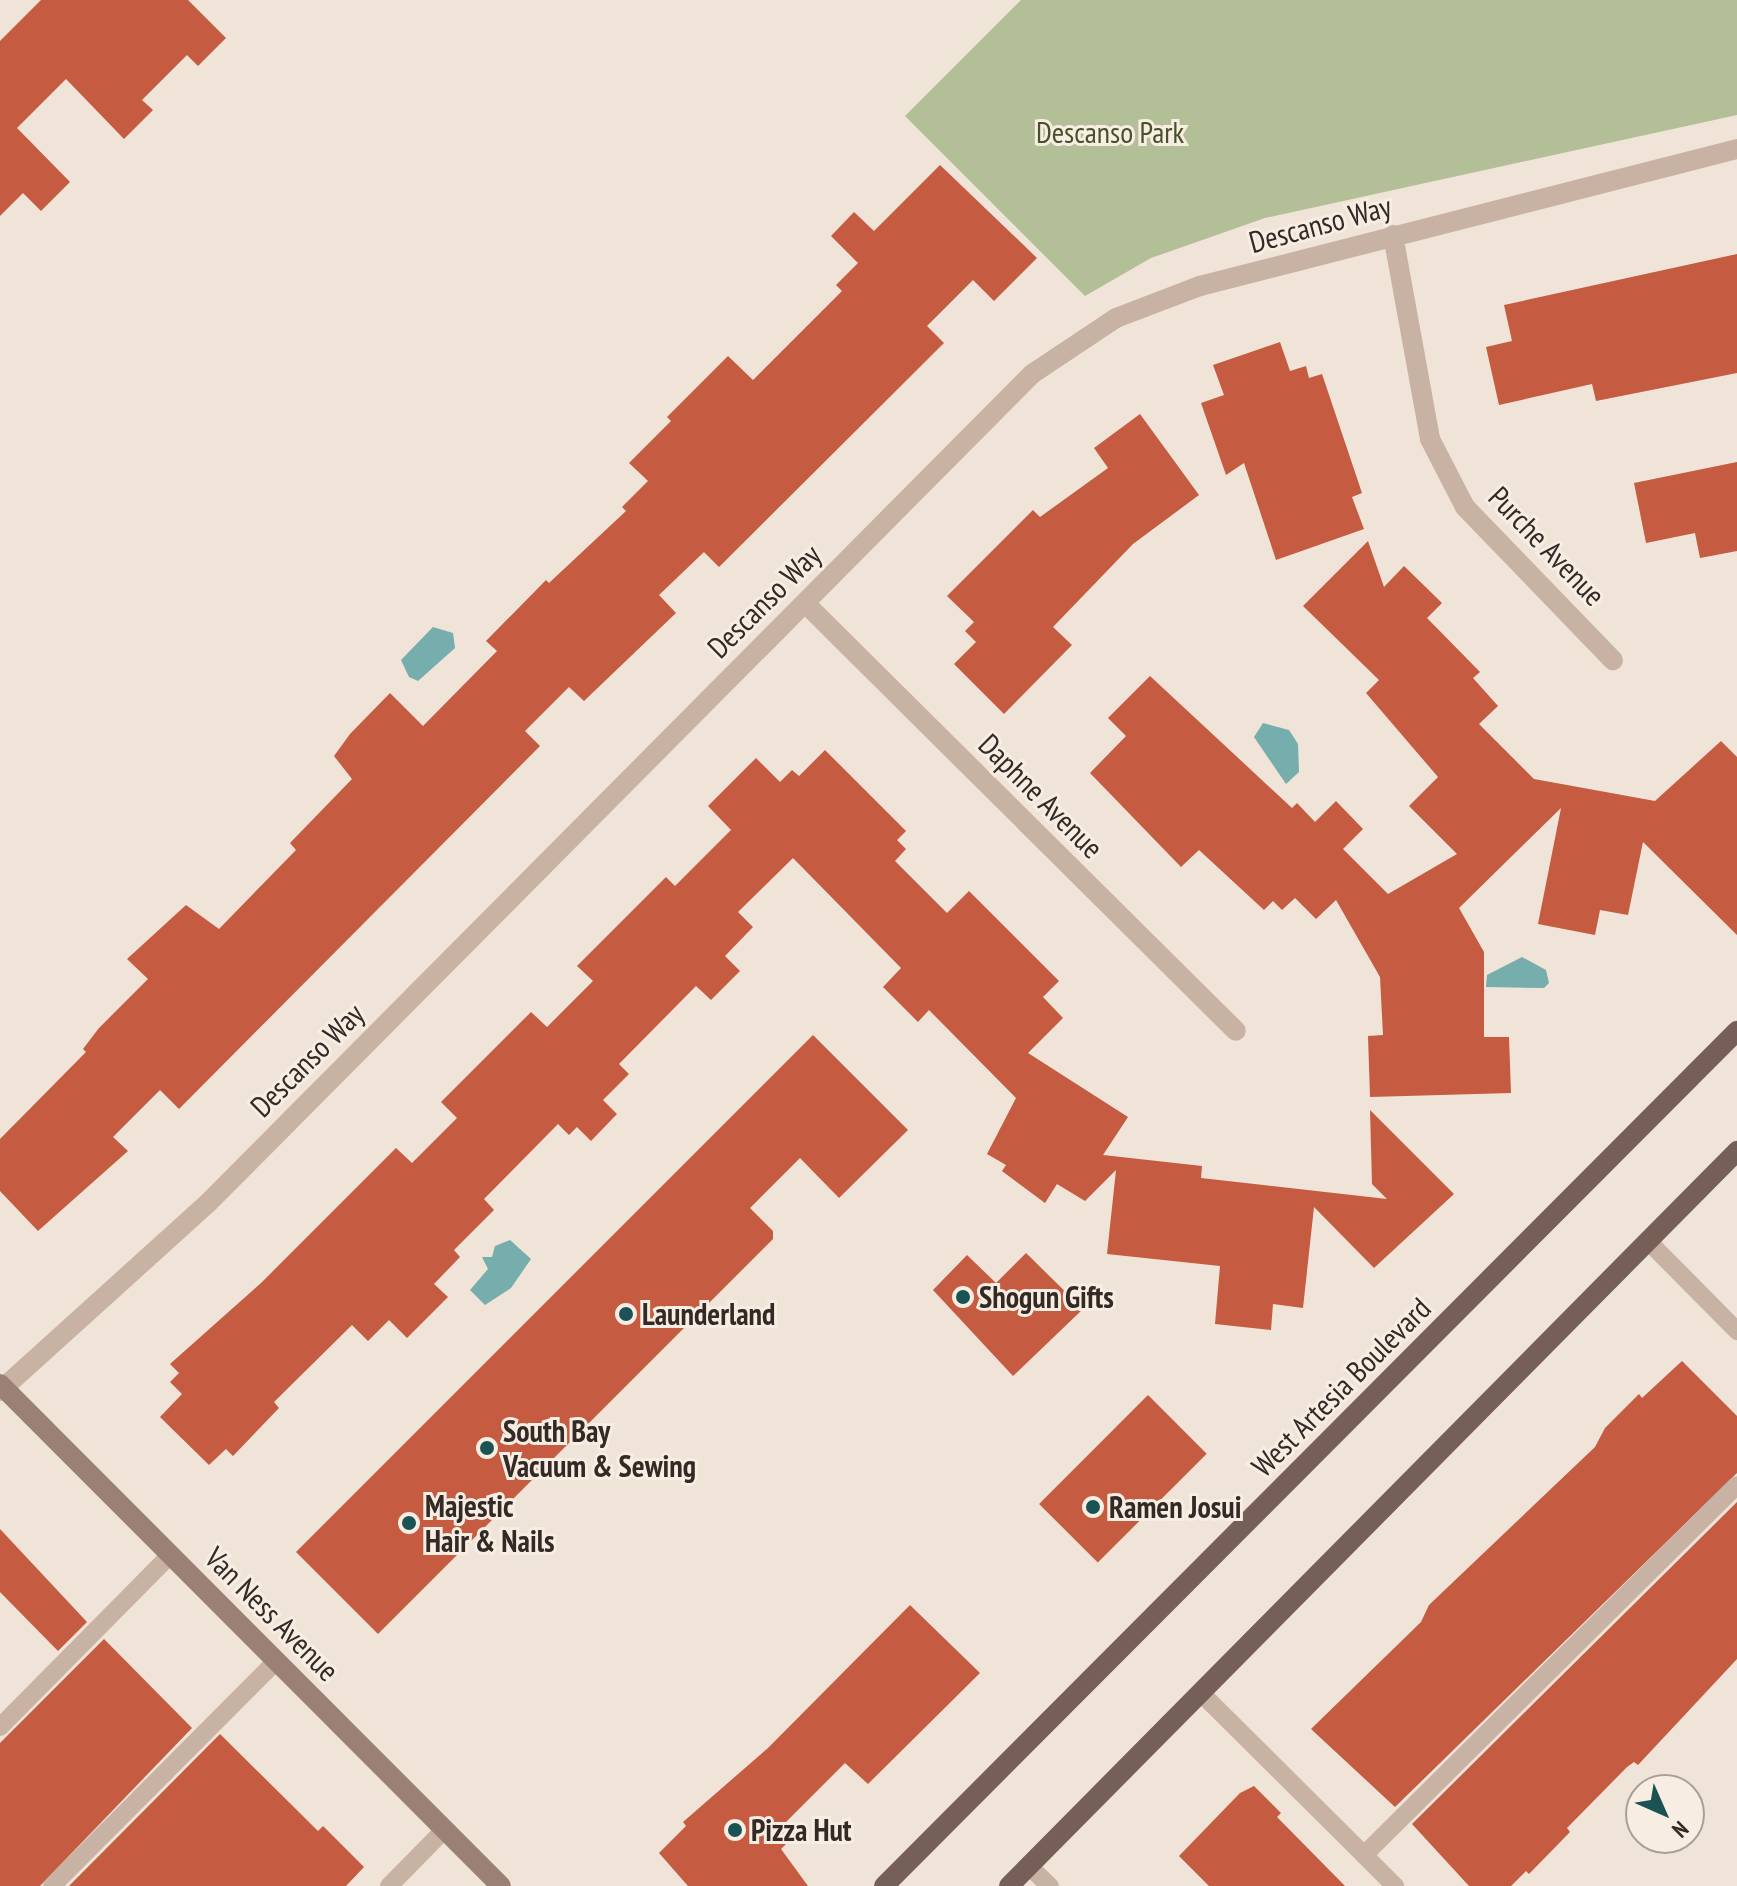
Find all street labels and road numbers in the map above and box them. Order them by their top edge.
street label: Descanso Way [1245,188,1395,260]
street label: Purche Avenue [1481,479,1613,613]
street label: Descanso Way [700,537,828,665]
street label: Daphne Avenue [971,726,1111,866]
street label: Descanso Way [243,996,371,1124]
street label: West Artesia Boulevard [1244,1290,1438,1484]
street label: Van Ness Avenue [197,1539,347,1689]

